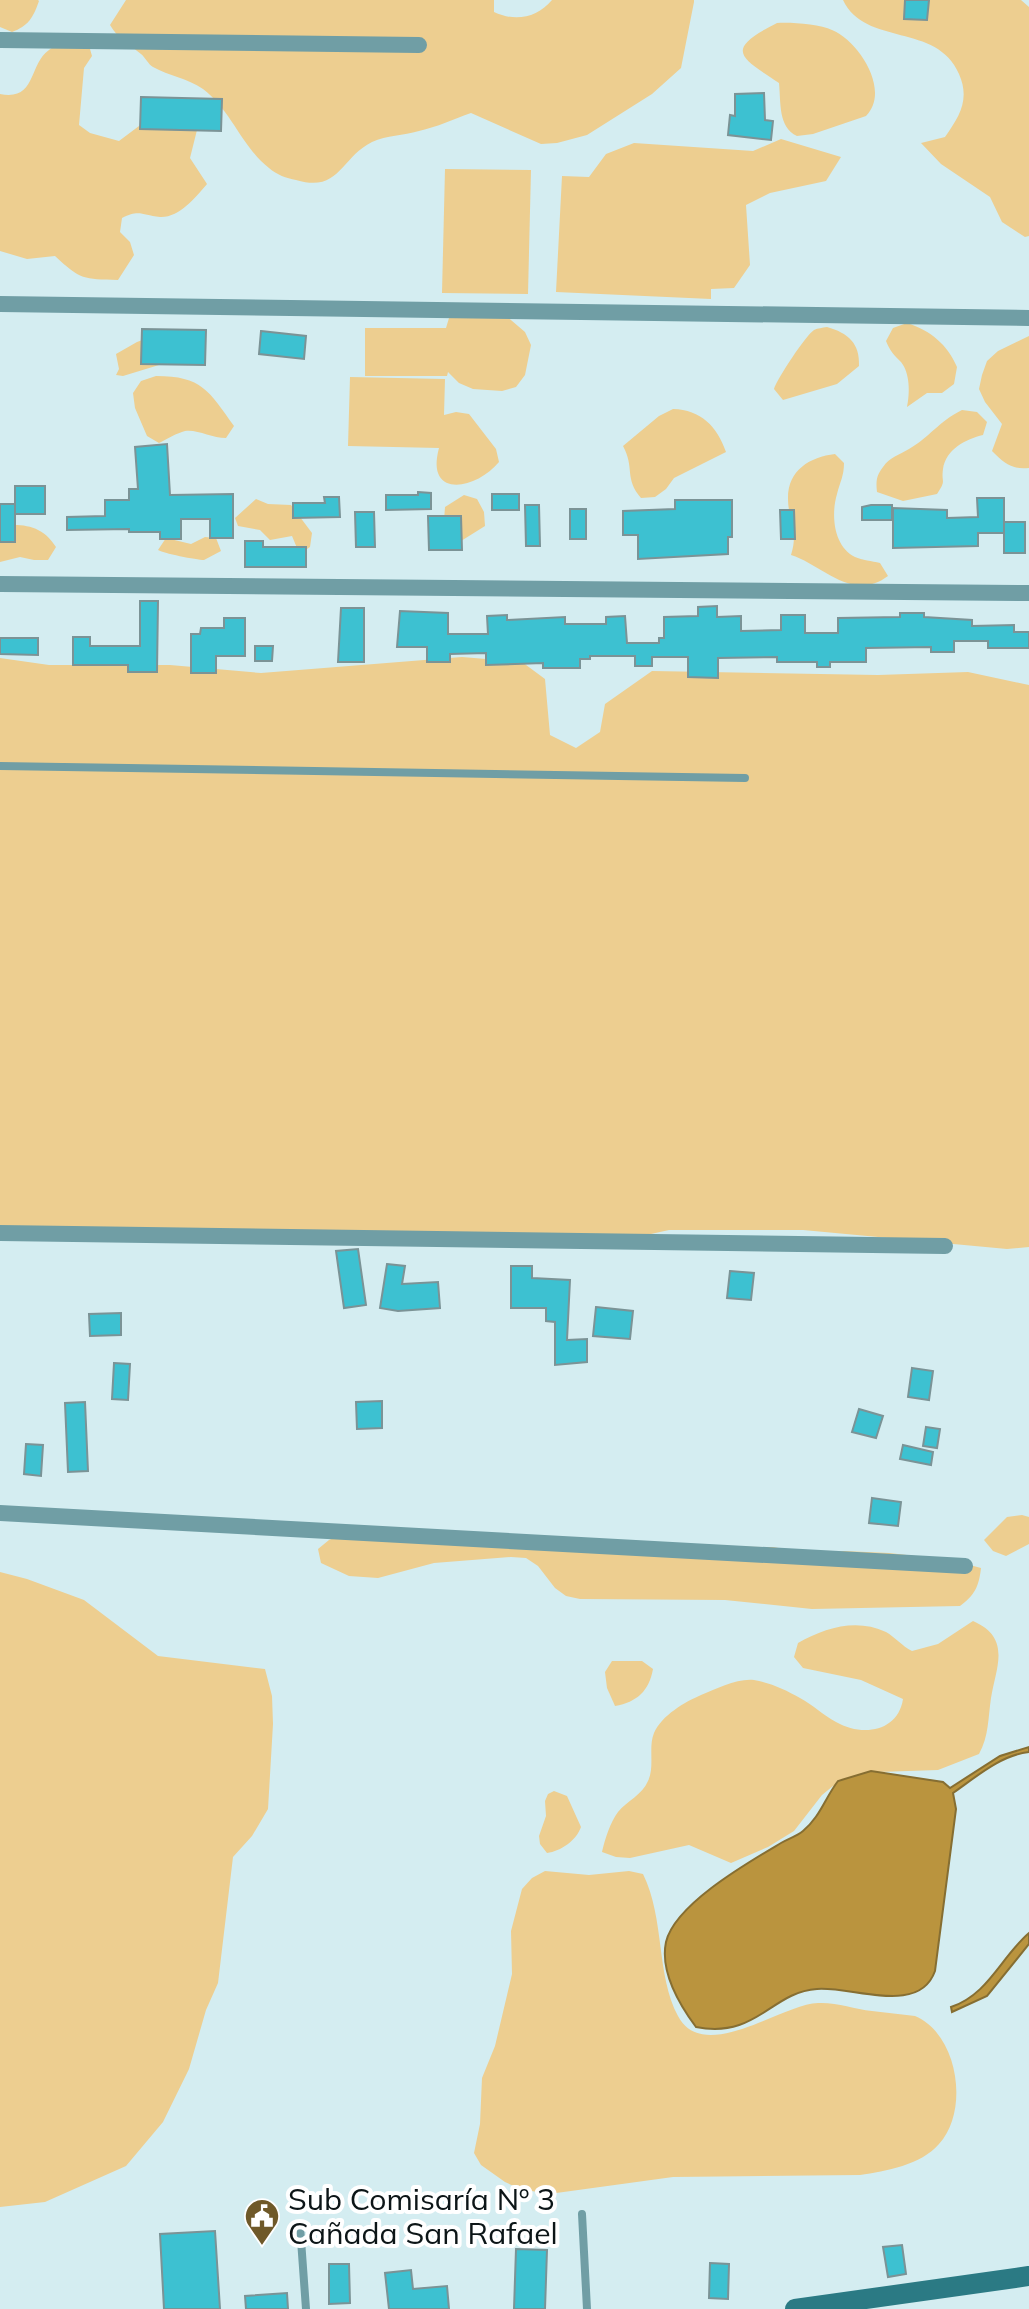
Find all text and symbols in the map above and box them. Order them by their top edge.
place label: Sub Comisaría Nº 3 Cañada San Rafael [288,2180,558,2252]
public building icon: Sub Comisaría Nº 3 Cañada San Rafael [243,2197,281,2247]

